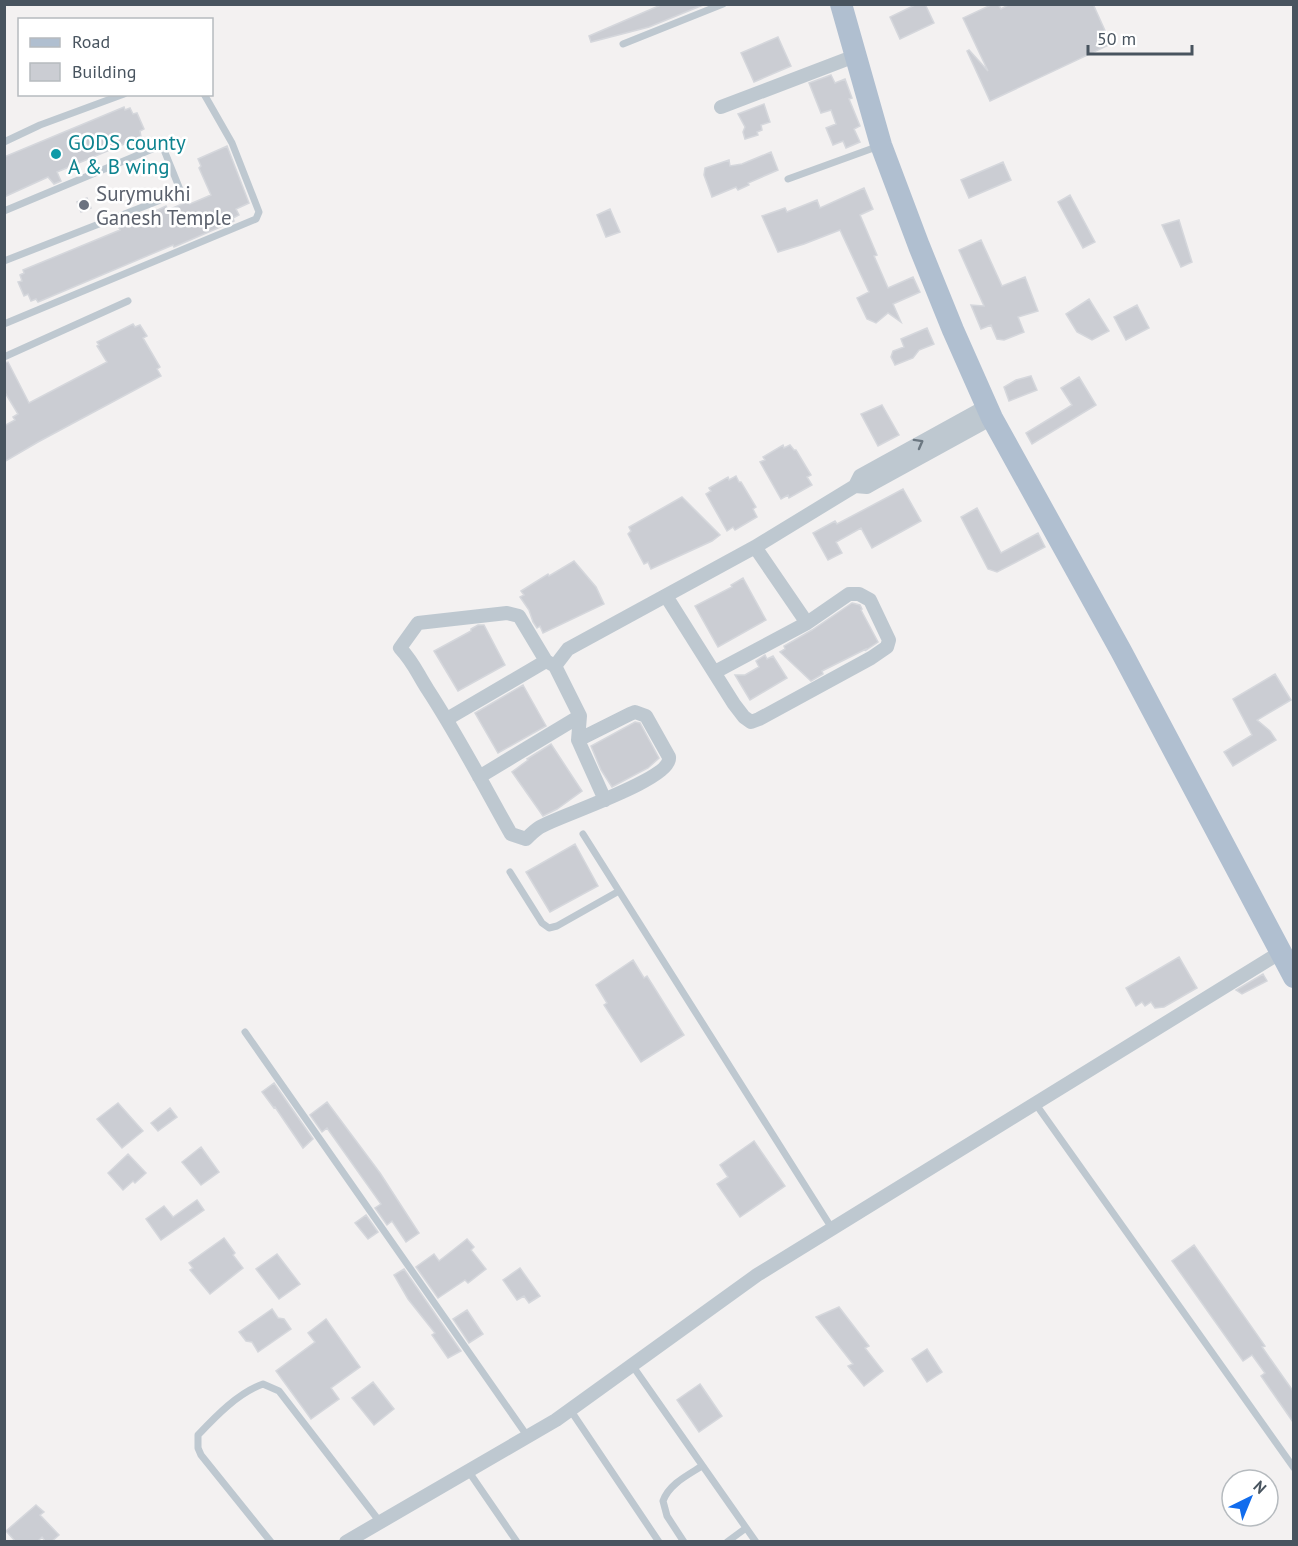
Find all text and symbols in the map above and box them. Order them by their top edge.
legend [18,18,213,96]
scale bar [1088,18,1192,56]
text: 50 m [1097,27,1136,50]
text: Road [72,30,110,53]
text: Building [72,60,136,83]
place label: GODS county A & B wing [68,129,186,180]
marker: GODS county A & B wing [49,147,63,161]
place label: Surymukhi Ganesh Temple [96,180,232,231]
marker: Surymukhi Ganesh Temple [77,198,91,212]
one-way arrow [913,439,924,451]
north arrow [1220,1468,1280,1528]
text: N [1250,1476,1271,1498]

